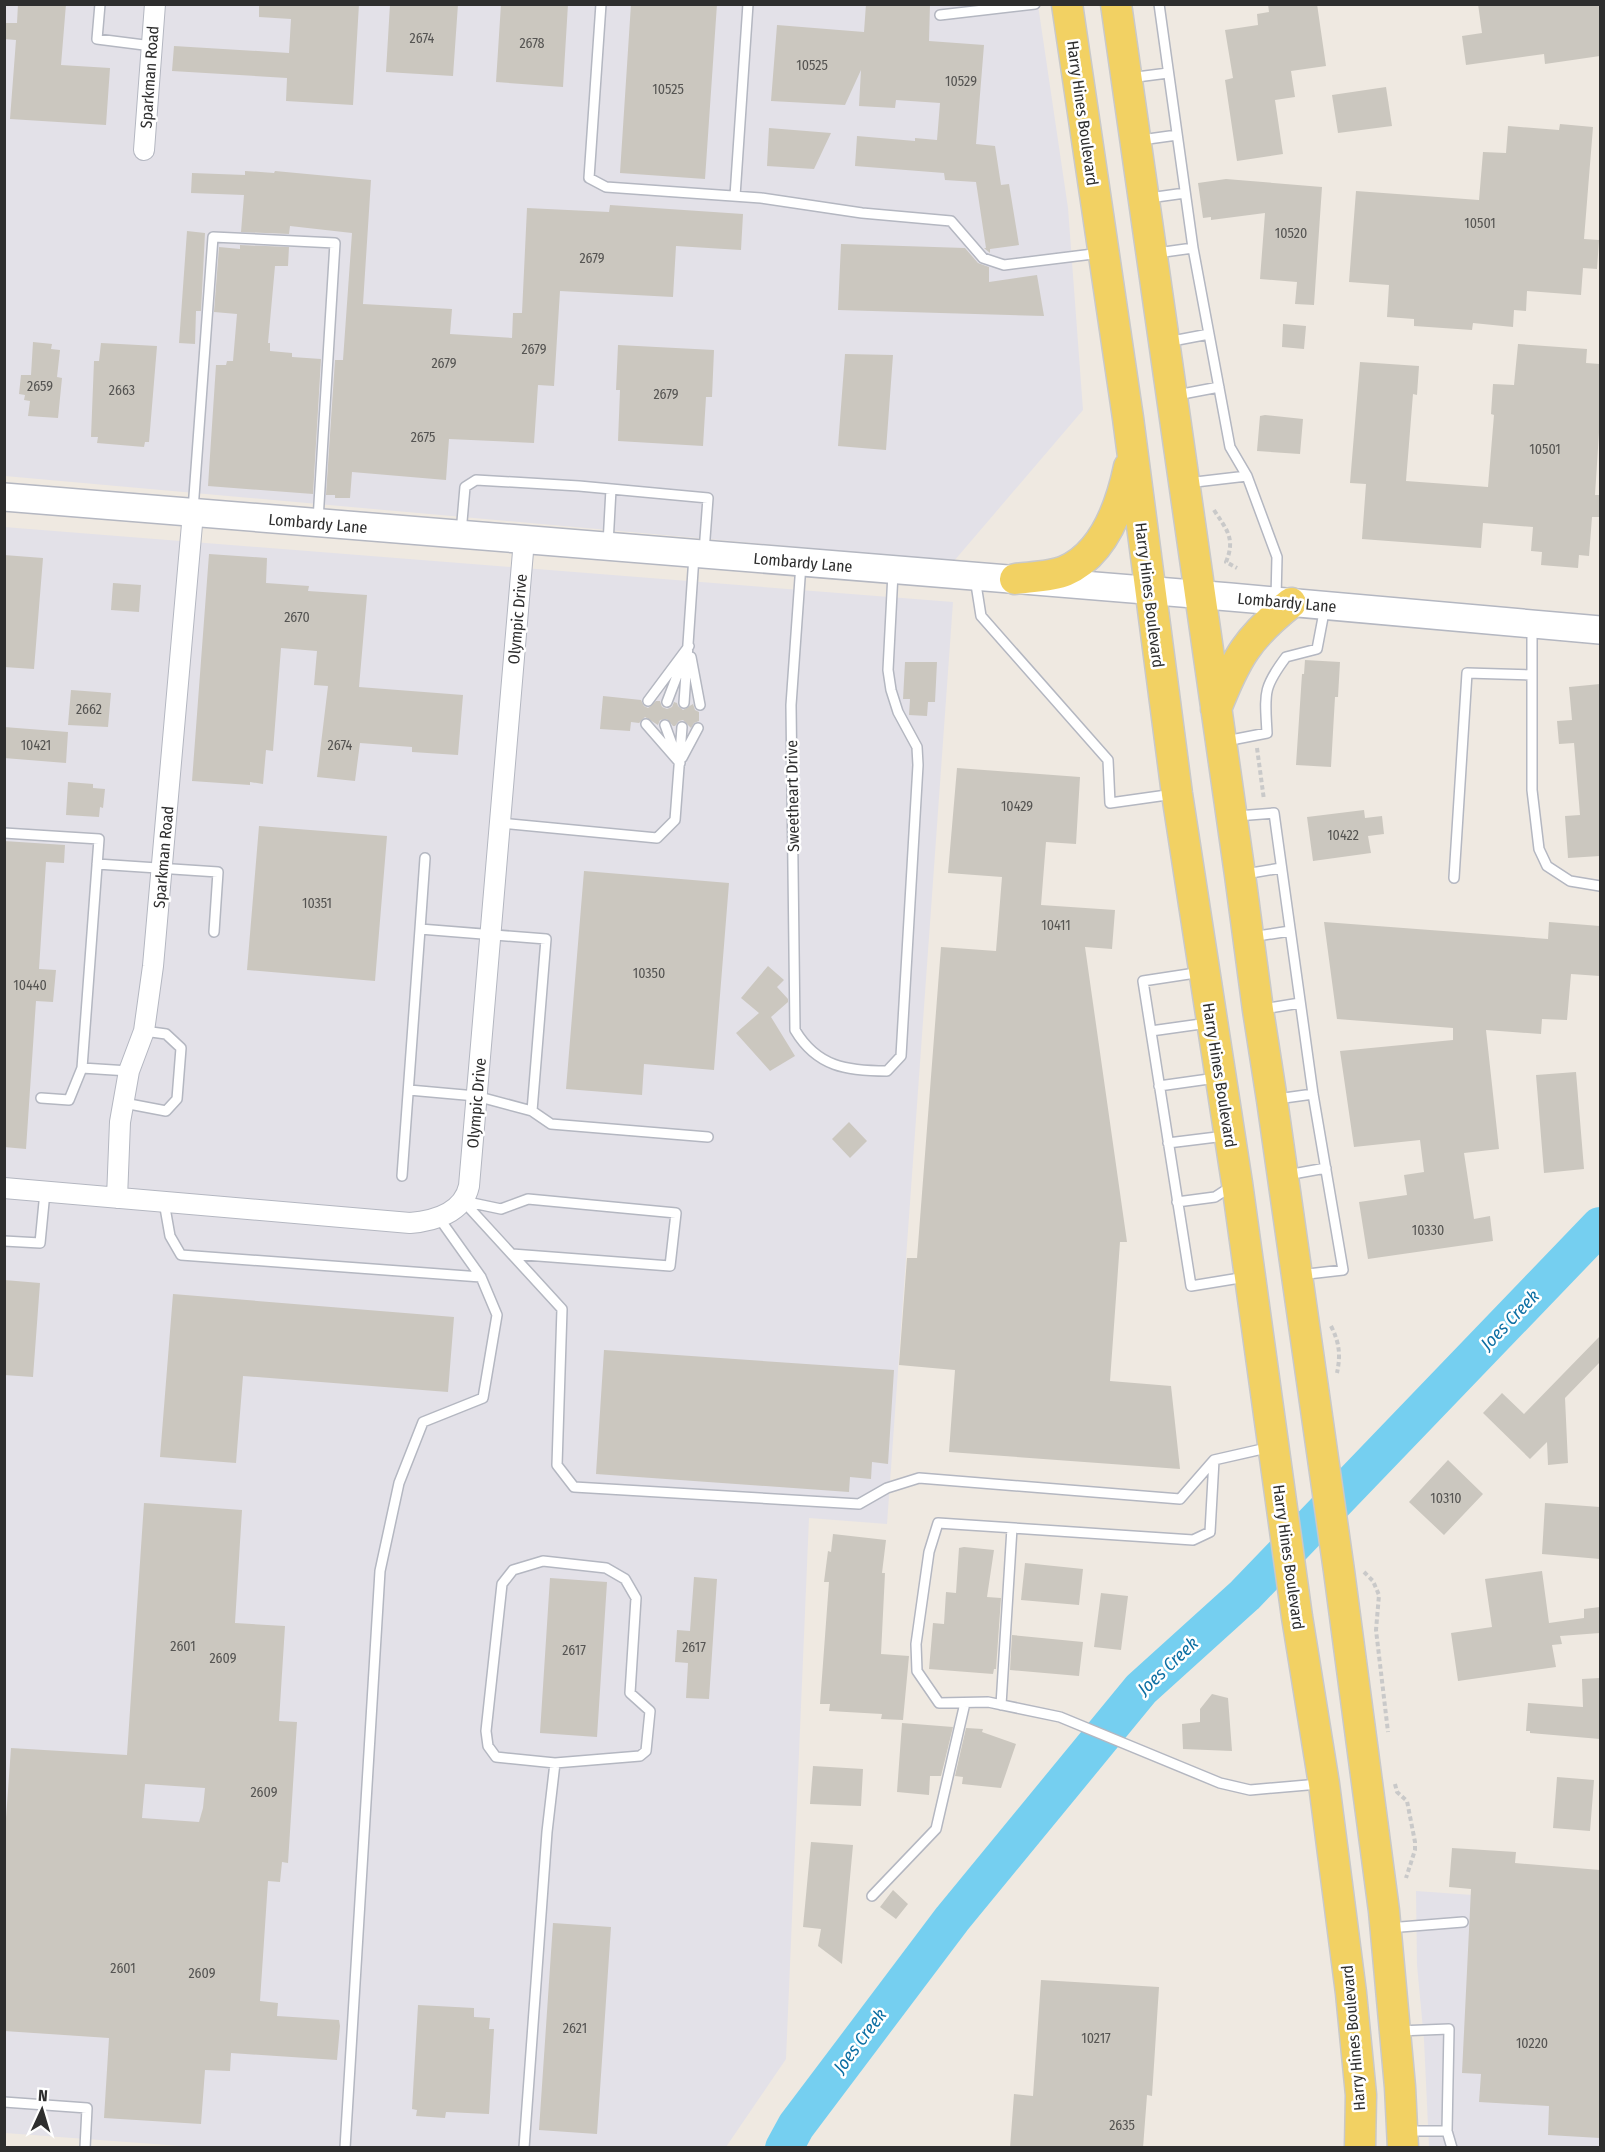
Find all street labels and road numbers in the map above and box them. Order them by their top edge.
street label: Sparkman Road [136,25,163,129]
street label: Harry Hines Boulevard [1063,39,1102,187]
street label: Lombardy Lane [268,510,368,537]
street label: Harry Hines Boulevard [1131,521,1168,669]
street label: Lombardy Lane [753,549,853,576]
street label: Olympic Drive [504,573,531,665]
street label: Lombardy Lane [1237,589,1337,616]
street label: Sweetheart Drive [782,740,803,852]
street label: Sparkman Road [150,805,177,909]
street label: Harry Hines Boulevard [1199,1001,1240,1149]
street label: Olympic Drive [463,1057,490,1149]
street label: Harry Hines Boulevard [1269,1483,1308,1631]
street label: Harry Hines Boulevard [1338,1964,1369,2112]

